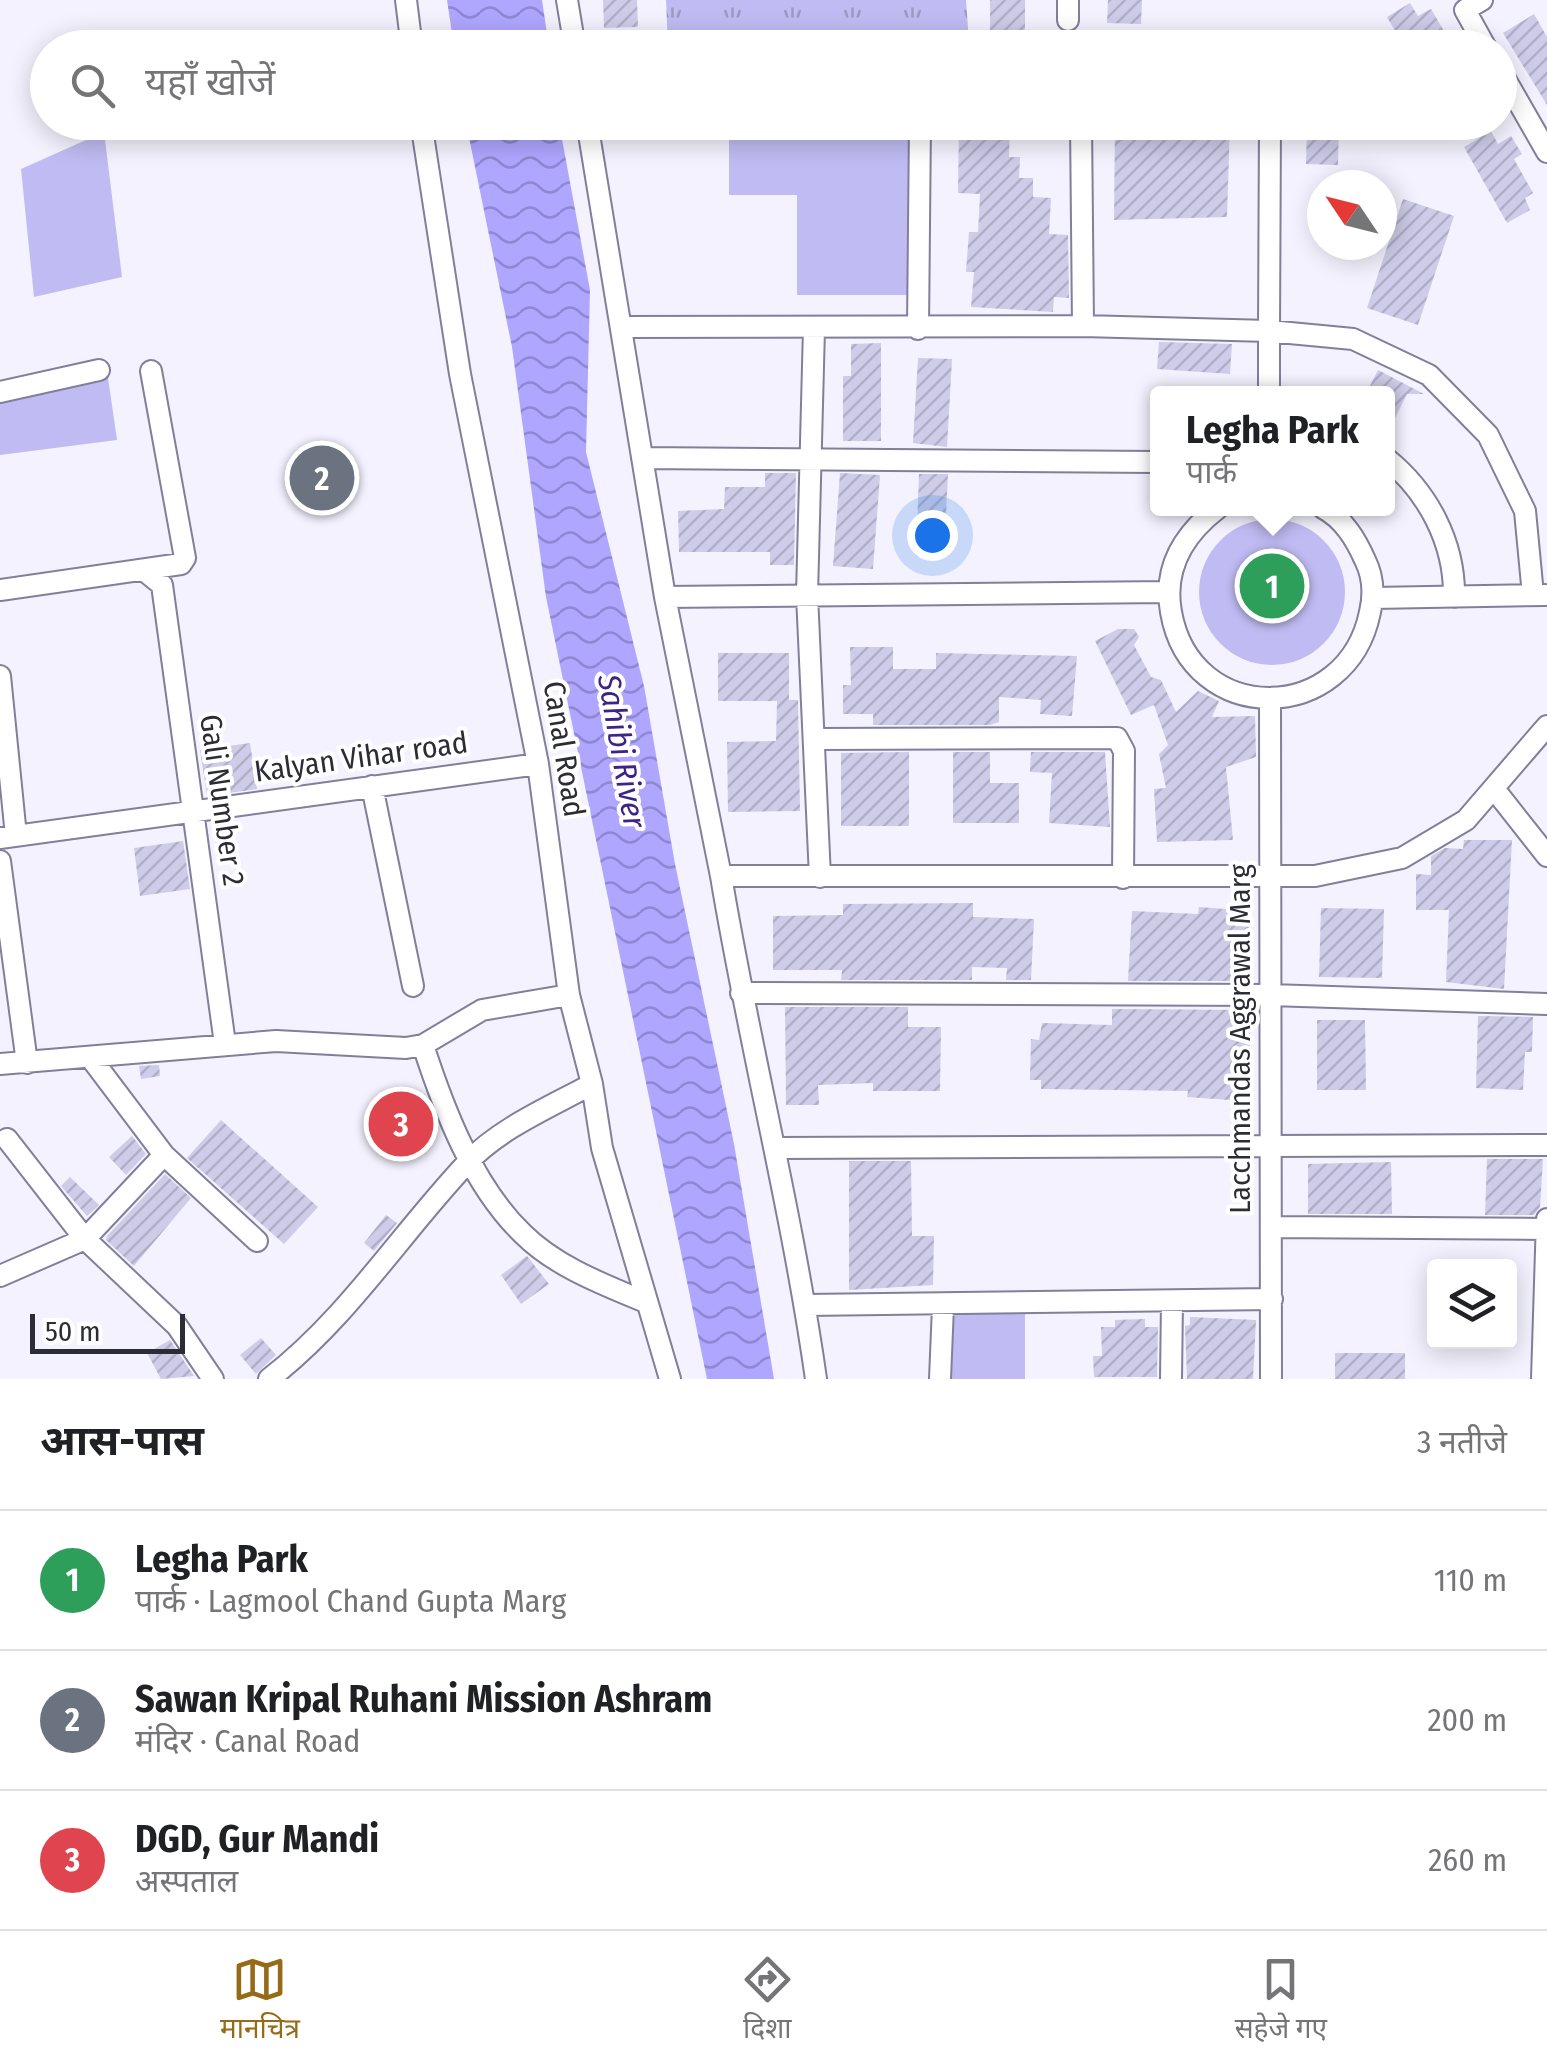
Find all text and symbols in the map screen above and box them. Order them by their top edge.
search box [30,30,1517,140]
icon: search [65,58,120,113]
text: यहाँ खोजें [145,59,275,105]
north arrow [1307,170,1397,260]
popup [1150,386,1395,516]
text: Legha Park [1186,407,1359,453]
pin: 2 [290,440,354,516]
text: पार्क [1186,453,1237,491]
your location [907,510,958,561]
pin: 1 [1240,548,1304,624]
water label: Sahibi River [590,670,654,832]
street label: Canal Road [536,679,592,819]
street label: Gali Number 2 [192,712,252,888]
street label: Kalyan Vihar road [252,724,470,790]
street label: Lacchmandas Aggrawal Marg [1222,863,1258,1214]
pin: 3 [368,1086,434,1162]
map controls [1427,1259,1517,1349]
button: layers [1427,1259,1517,1349]
scale bar [30,1309,185,1354]
text: 50 m [45,1315,101,1348]
text: आस-पास [40,1416,204,1466]
text: 3 नतीजे [1417,1423,1507,1461]
text: Legha Park [135,1536,308,1582]
text: 1 [66,1561,79,1599]
text: 110 m [1434,1561,1507,1599]
text: पार्क · Lagmool Chand Gupta Marg [135,1582,566,1620]
text: Sawan Kripal Ruhani Mission Ashram [135,1676,712,1722]
text: 2 [65,1701,80,1739]
text: 200 m [1427,1701,1507,1739]
text: मंदिर · Canal Road [135,1722,360,1760]
text: DGD, Gur Mandi [135,1816,379,1862]
text: 3 [65,1841,80,1879]
text: 260 m [1428,1841,1507,1879]
text: अस्पताल [135,1862,238,1900]
tab: मानचित्र [220,1952,300,2049]
tab: दिशा [740,1952,795,2049]
tab: सहेजे गए [1235,1952,1327,2049]

